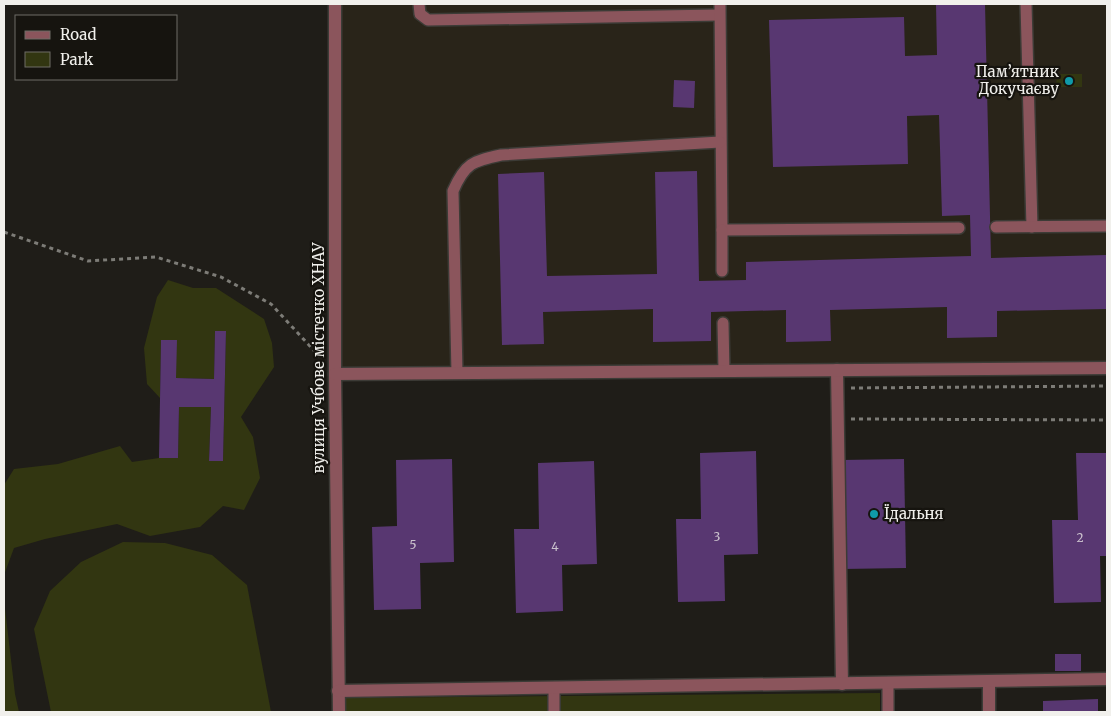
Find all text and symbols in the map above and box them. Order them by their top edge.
legend [15,15,178,80]
text: Road [60,25,96,44]
text: Park [60,50,94,69]
place label: Пам’ятник Докучаєву [976,62,1059,98]
marker: Пам’ятник Докучаєву [1063,75,1075,87]
street label: вулиця Учбове містечко ХНАУ [309,242,328,474]
place label: Їдальня [884,504,944,523]
marker: Їдальня [868,508,880,520]
house number: 3 [714,529,721,544]
house number: 2 [1076,530,1084,545]
house number: 5 [409,537,417,552]
house number: 4 [551,539,559,554]

